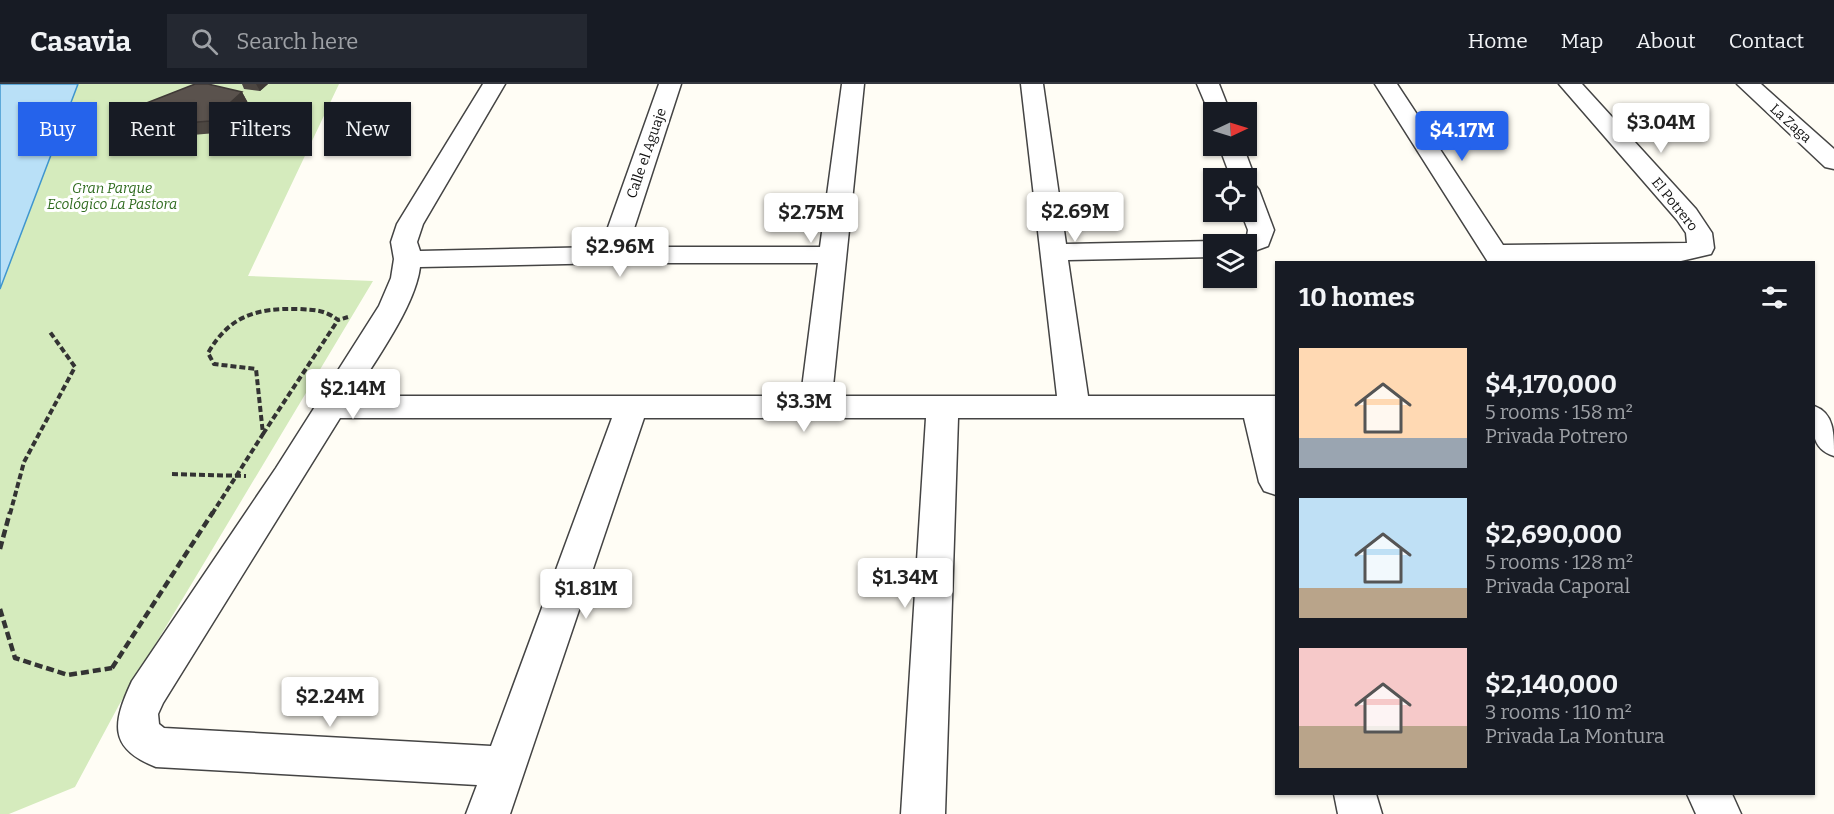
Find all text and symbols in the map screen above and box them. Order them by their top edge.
search box [167,14,587,68]
text: Casavia [30,25,131,58]
icon: search [188,25,221,58]
text: Search here [236,28,358,55]
text: Home [1468,28,1528,54]
text: Map [1561,28,1603,54]
text: About [1636,28,1696,54]
text: Contact [1729,28,1804,54]
street label: La Zaga [1767,100,1815,147]
chip: Buy [18,102,97,156]
chip: Rent [109,102,197,156]
chip: Filters [209,102,312,156]
chip: New [324,102,411,156]
north arrow [1203,102,1257,156]
map controls [1203,102,1257,288]
pin: $3.04M [1612,103,1710,154]
street label: Calle el Aguaje [623,106,670,201]
text: $3.04M [1627,110,1696,134]
pin: $4.17M [1413,111,1511,162]
text: $4.17M [1429,118,1495,142]
button: locate [1203,168,1257,222]
street label: El Potrero [1648,174,1701,235]
park label: Gran Parque Ecológico La Pastora [47,180,177,213]
pin: $2.69M [1026,192,1124,243]
pin: $2.75M [762,193,860,244]
text: $2.69M [1041,199,1109,223]
text: $2.75M [778,200,844,224]
pin: $2.96M [571,227,669,278]
text: $2.96M [586,234,654,258]
button: layers [1203,234,1257,288]
icon: filters [1758,281,1791,314]
text: 10 homes [1299,282,1415,313]
pin: $2.14M [304,369,402,420]
text: $4,170,000 [1485,369,1617,400]
icon: home [1347,372,1419,444]
text: $2.14M [320,376,386,400]
pin: $3.3M [762,382,846,433]
text: $3.3M [776,389,832,413]
text: 5 rooms · 158 m² [1485,400,1633,424]
text: Privada Potrero [1485,424,1628,448]
text: $2,690,000 [1485,519,1622,550]
icon: home [1347,522,1419,594]
text: 5 rooms · 128 m² [1485,550,1633,574]
pin: $1.34M [856,558,954,609]
text: $1.34M [872,565,938,589]
pin: $1.81M [537,569,635,620]
text: Privada Caporal [1485,574,1630,598]
text: $1.81M [554,576,618,600]
text: $2,140,000 [1485,669,1618,700]
icon: home [1347,672,1419,744]
pin: $2.24M [281,677,379,728]
text: $2.24M [295,684,365,708]
text: 3 rooms · 110 m² [1485,700,1632,724]
text: Privada La Montura [1485,724,1665,748]

